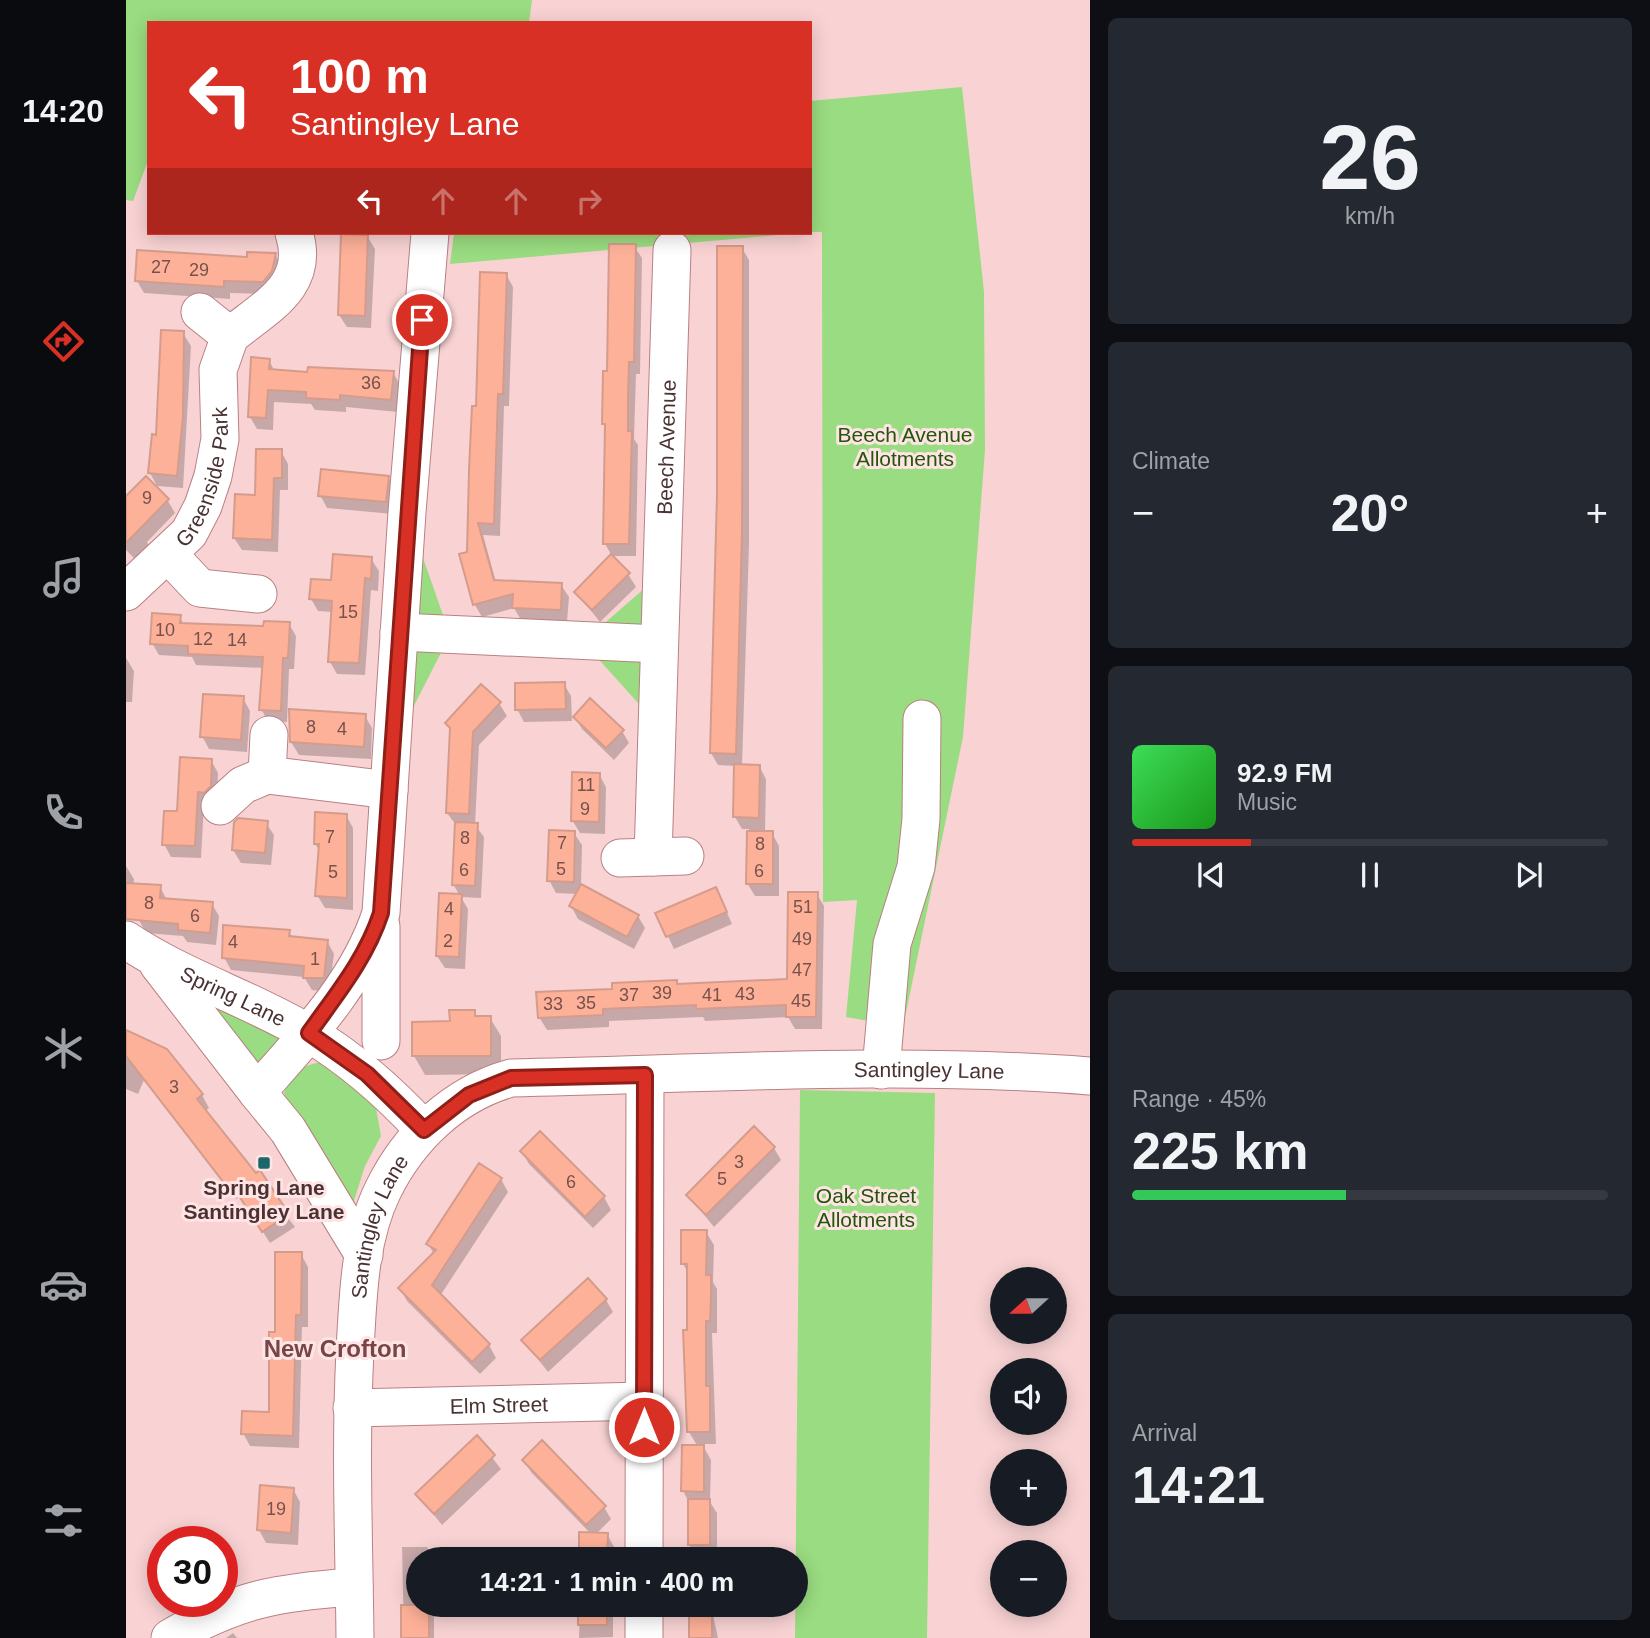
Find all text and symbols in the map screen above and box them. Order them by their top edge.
icon: left [175,49,266,140]
text: 100 m [290,49,429,103]
text: 14:20 [22,93,104,129]
text: Santingley Lane [290,106,520,142]
text: 26 [1319,107,1421,208]
icon: left [351,182,389,220]
icon: ahead [424,182,462,220]
icon: ahead [497,182,535,220]
icon: right [570,182,608,220]
text: km/h [1345,203,1395,229]
house number: 27 [151,257,171,277]
house number: 29 [189,260,209,280]
pin [392,290,452,350]
icon: arrive [403,301,441,339]
icon: directions [39,317,88,366]
house number: 36 [361,373,381,393]
street label: Beech Avenue [652,379,679,515]
street label: Greenside Park [171,406,232,551]
park label: Beech Avenue Allotments [837,423,973,470]
text: Climate [1132,448,1210,474]
text: 20° [1331,484,1409,542]
house number: 9 [142,488,152,508]
text: − [1132,492,1154,534]
text: + [1586,492,1608,534]
icon: music [39,553,88,602]
house number: 15 [338,602,358,622]
house number: 10 [155,620,175,640]
house number: 12 [193,629,213,649]
house number: 14 [227,630,247,650]
house number: 8 [306,717,316,737]
house number: 4 [337,719,347,739]
text: 92.9 FM [1237,758,1332,788]
house number: 11 [577,775,595,795]
icon: phone [39,788,88,837]
text: Music [1237,789,1297,815]
house number: 9 [580,799,590,819]
house number: 7 [325,827,335,847]
house number: 8 [460,828,470,848]
house number: 7 [557,833,567,853]
house number: 8 [755,834,765,854]
icon: previous [1192,856,1230,894]
icon: pause [1351,856,1389,894]
icon: next [1510,856,1548,894]
house number: 5 [556,859,566,879]
house number: 6 [459,860,469,880]
house number: 6 [754,861,764,881]
house number: 5 [328,862,338,882]
house number: 8 [144,893,154,913]
house number: 51 [793,897,813,917]
house number: 4 [444,899,454,919]
house number: 6 [190,906,200,926]
house number: 49 [792,929,812,949]
house number: 2 [443,931,453,951]
house number: 4 [228,932,238,952]
house number: 1 [310,949,320,969]
house number: 47 [792,960,812,980]
street label: Spring Lane [177,961,290,1030]
house number: 39 [652,983,672,1003]
house number: 43 [735,984,755,1004]
house number: 37 [619,985,639,1005]
house number: 41 [702,985,722,1005]
house number: 45 [791,991,811,1011]
house number: 35 [576,993,596,1013]
house number: 33 [543,994,563,1014]
icon: climate [39,1024,88,1073]
street label: Santingley Lane [854,1057,1005,1083]
house number: 3 [169,1077,179,1097]
text: Range · 45% [1132,1086,1266,1112]
text: 225 km [1132,1122,1308,1180]
street label: Santingley Lane [347,1150,412,1300]
house number: 3 [734,1152,744,1172]
marker: Spring Lane Santingley Lane [256,1155,272,1171]
house number: 5 [717,1169,727,1189]
house number: 6 [566,1172,576,1192]
place label: Spring Lane Santingley Lane [183,1176,345,1223]
park label: Oak Street Allotments [816,1184,916,1231]
icon: car [39,1260,88,1309]
north arrow [990,1267,1068,1344]
map controls [990,1267,1067,1617]
district label: New Crofton [264,1335,406,1362]
button: sound [990,1358,1067,1435]
position arrow [607,1390,681,1464]
street label: Elm Street [450,1392,548,1417]
text: Arrival [1132,1420,1197,1446]
button: + [990,1449,1067,1526]
text: 14:21 [1132,1456,1265,1514]
icon: filters [39,1496,88,1545]
house number: 19 [266,1499,286,1519]
speed limit sign: 30 [147,1526,238,1617]
button: − [990,1540,1067,1617]
text: 14:21 · 1 min · 400 m [480,1567,734,1597]

